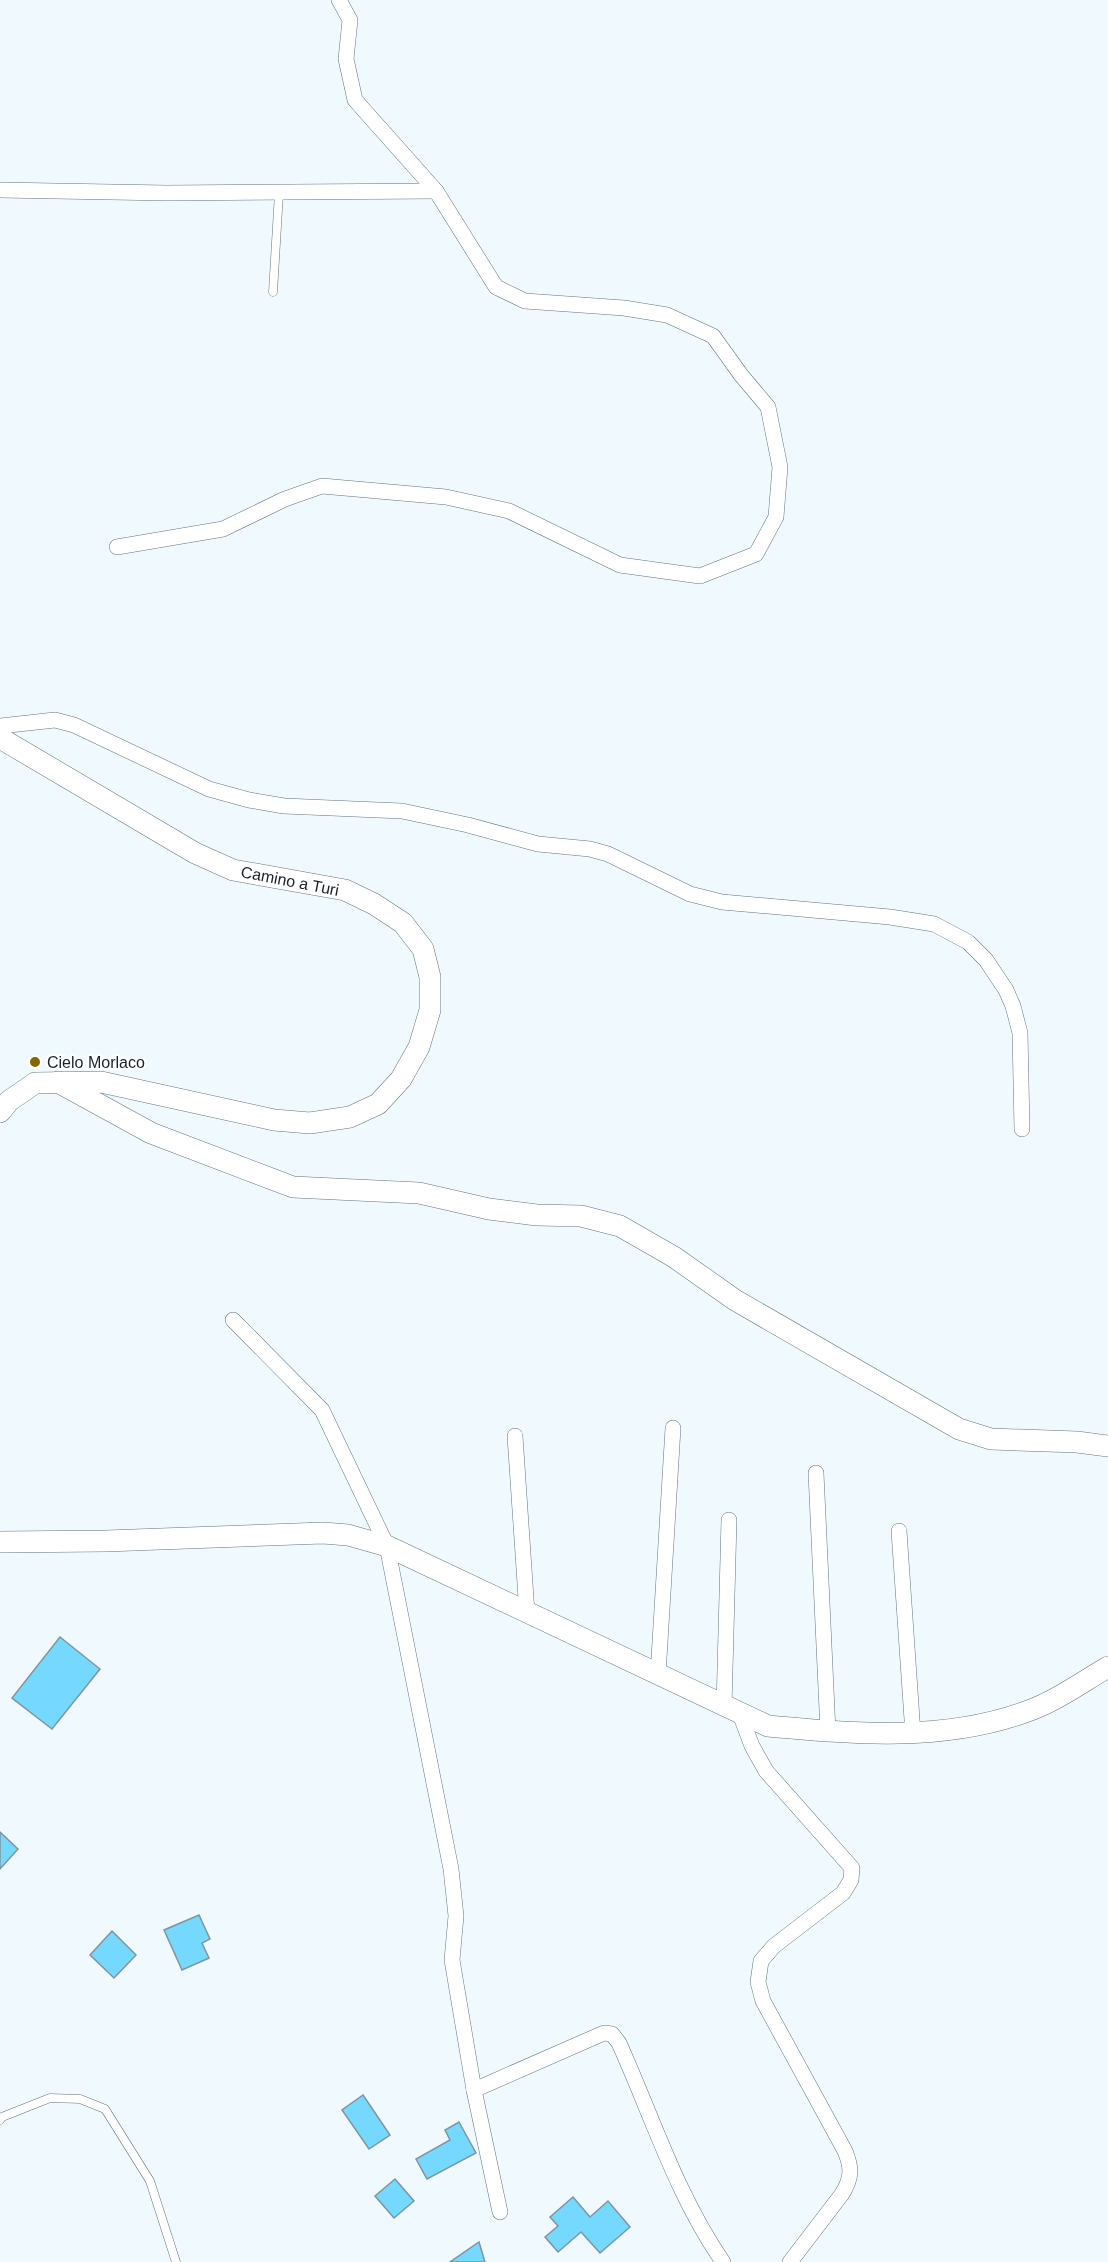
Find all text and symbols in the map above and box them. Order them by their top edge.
street label: Camino a Turi [239,863,341,899]
place label: Cielo Morlaco [47,1054,145,1071]
marker: Cielo Morlaco [28,1055,42,1069]

